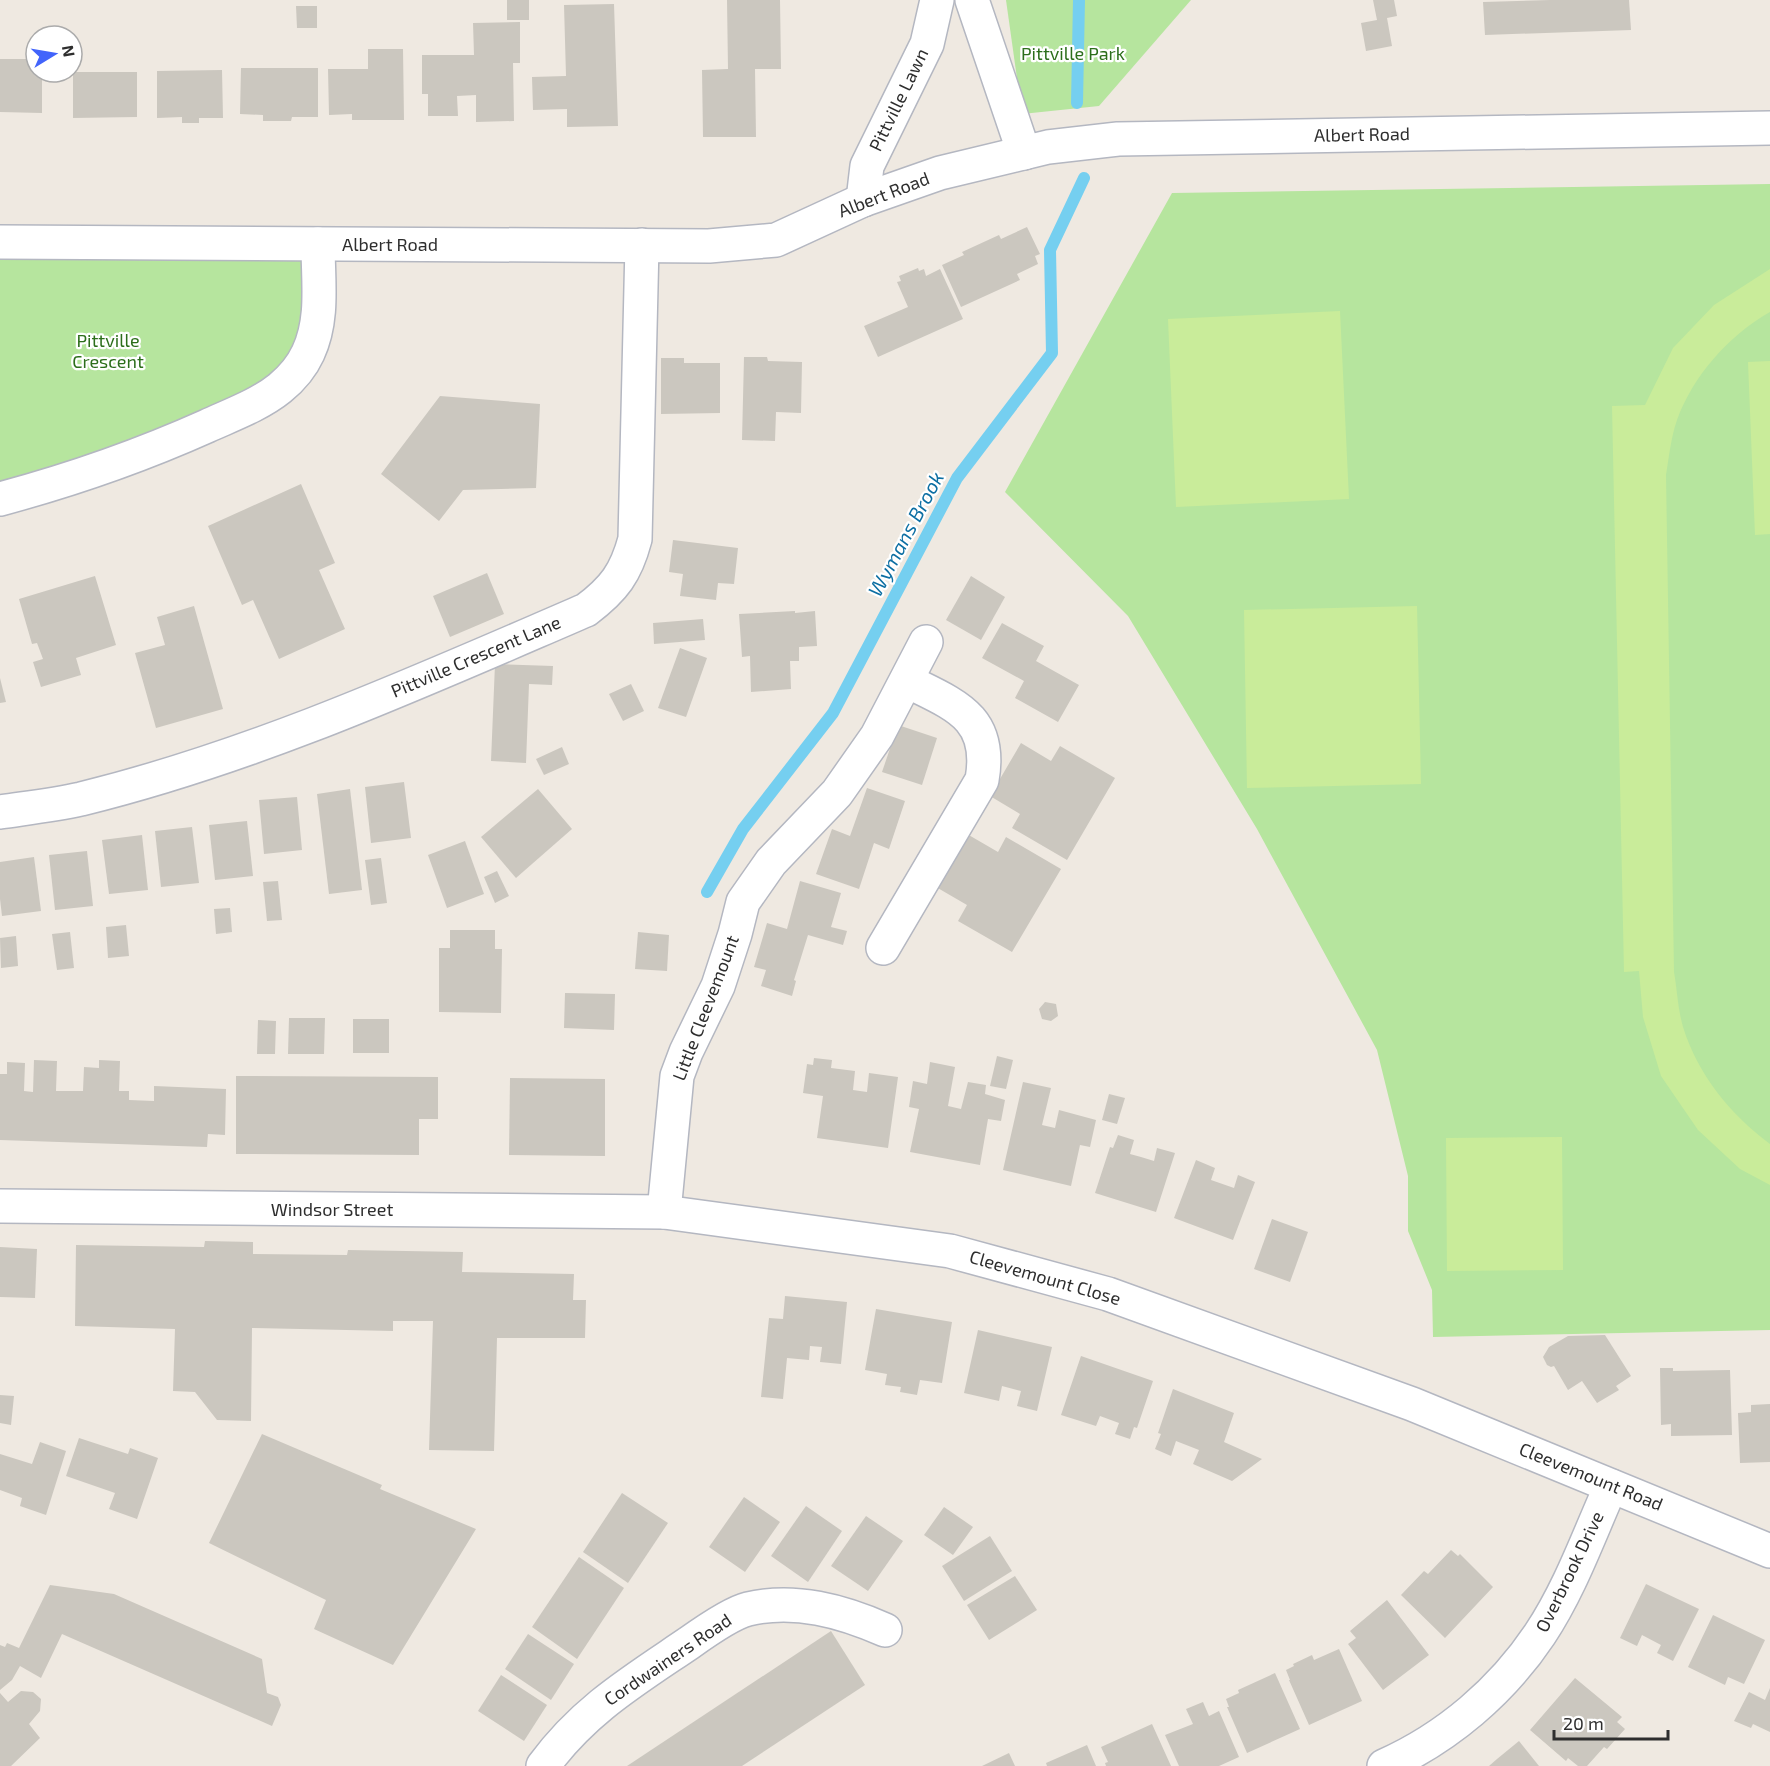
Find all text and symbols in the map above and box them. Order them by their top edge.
north arrow [24,24,84,84]
park label: Pittville Park [1021,42,1125,64]
text: N [59,44,80,59]
street label: Pittville Lawn [864,45,932,155]
street label: Albert Road [1314,122,1410,146]
street label: Albert Road [835,167,932,222]
street label: Albert Road [342,233,438,255]
park label: Pittville Crescent [72,329,144,372]
water label: Wymans Brook [862,467,949,600]
street label: Pittville Crescent Lane [387,610,564,702]
street label: Little Cleevemount [667,932,743,1083]
street label: Windsor Street [271,1198,393,1220]
street label: Cleevemount Close [967,1245,1123,1309]
street label: Cleevemount Road [1516,1437,1666,1515]
street label: Overbrook Drive [1530,1508,1608,1636]
street label: Cordwainers Road [600,1608,735,1710]
scale bar [1554,1703,1668,1741]
text: 20 m [1563,1712,1604,1734]

